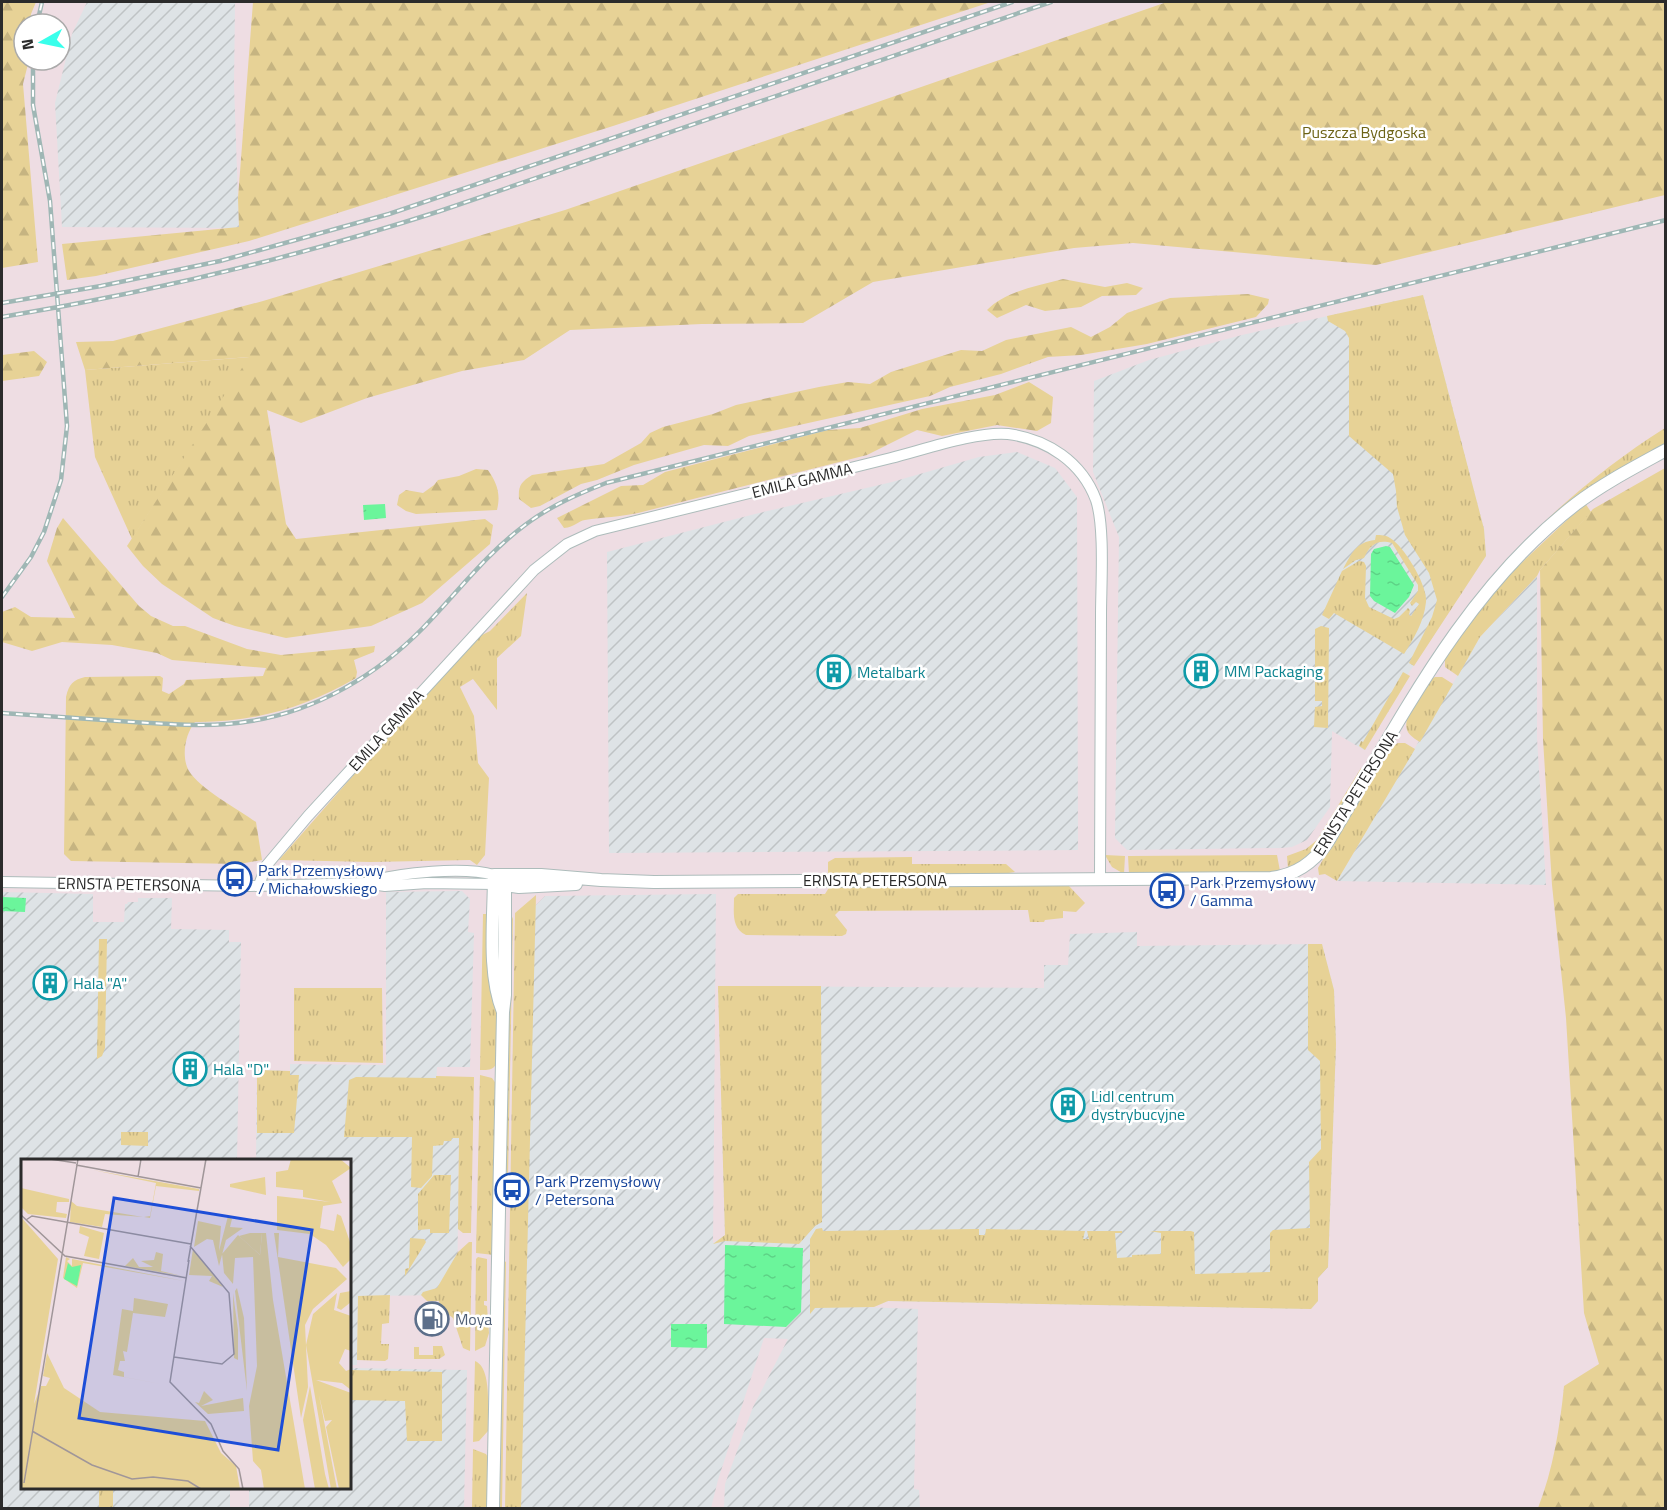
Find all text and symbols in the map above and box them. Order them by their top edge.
north arrow [12,12,72,72]
text: N [14,37,40,52]
park label: Puszcza Bydgoska [1302,120,1426,144]
street label: EMILA GAMMA [749,456,855,504]
building icon: MM Packaging [1183,653,1219,689]
building icon: Metalbark [816,654,852,690]
place label: MM Packaging [1224,659,1323,683]
place label: Metalbark [857,660,926,684]
street label: EMILA GAMMA [343,683,430,776]
street label: ERNSTA PETERSONA [1307,725,1404,860]
place label: Park Przemysłowy / Michałowskiego [258,858,384,900]
bus stop icon: Park Przemysłowy / Michałowskiego [217,861,253,897]
street label: ERNSTA PETERSONA [803,868,947,892]
place label: Park Przemysłowy / Gamma [1190,870,1316,912]
street label: ERNSTA PETERSONA [57,871,202,897]
bus stop icon: Park Przemysłowy / Gamma [1149,873,1185,909]
building icon: Hala "A" [32,965,68,1001]
place label: Hala "A" [73,971,127,995]
building icon: Hala "D" [172,1051,208,1087]
place label: Hala "D" [213,1057,269,1081]
place label: Lidl centrum dystrybucyjne [1091,1084,1185,1126]
building icon: Lidl centrum dystrybucyjne [1050,1087,1086,1123]
inset map [21,1159,351,1489]
place label: Park Przemysłowy / Petersona [535,1169,661,1211]
bus stop icon: Park Przemysłowy / Petersona [494,1172,530,1208]
fuel station icon: Moya [414,1301,450,1337]
place label: Moya [455,1307,492,1331]

